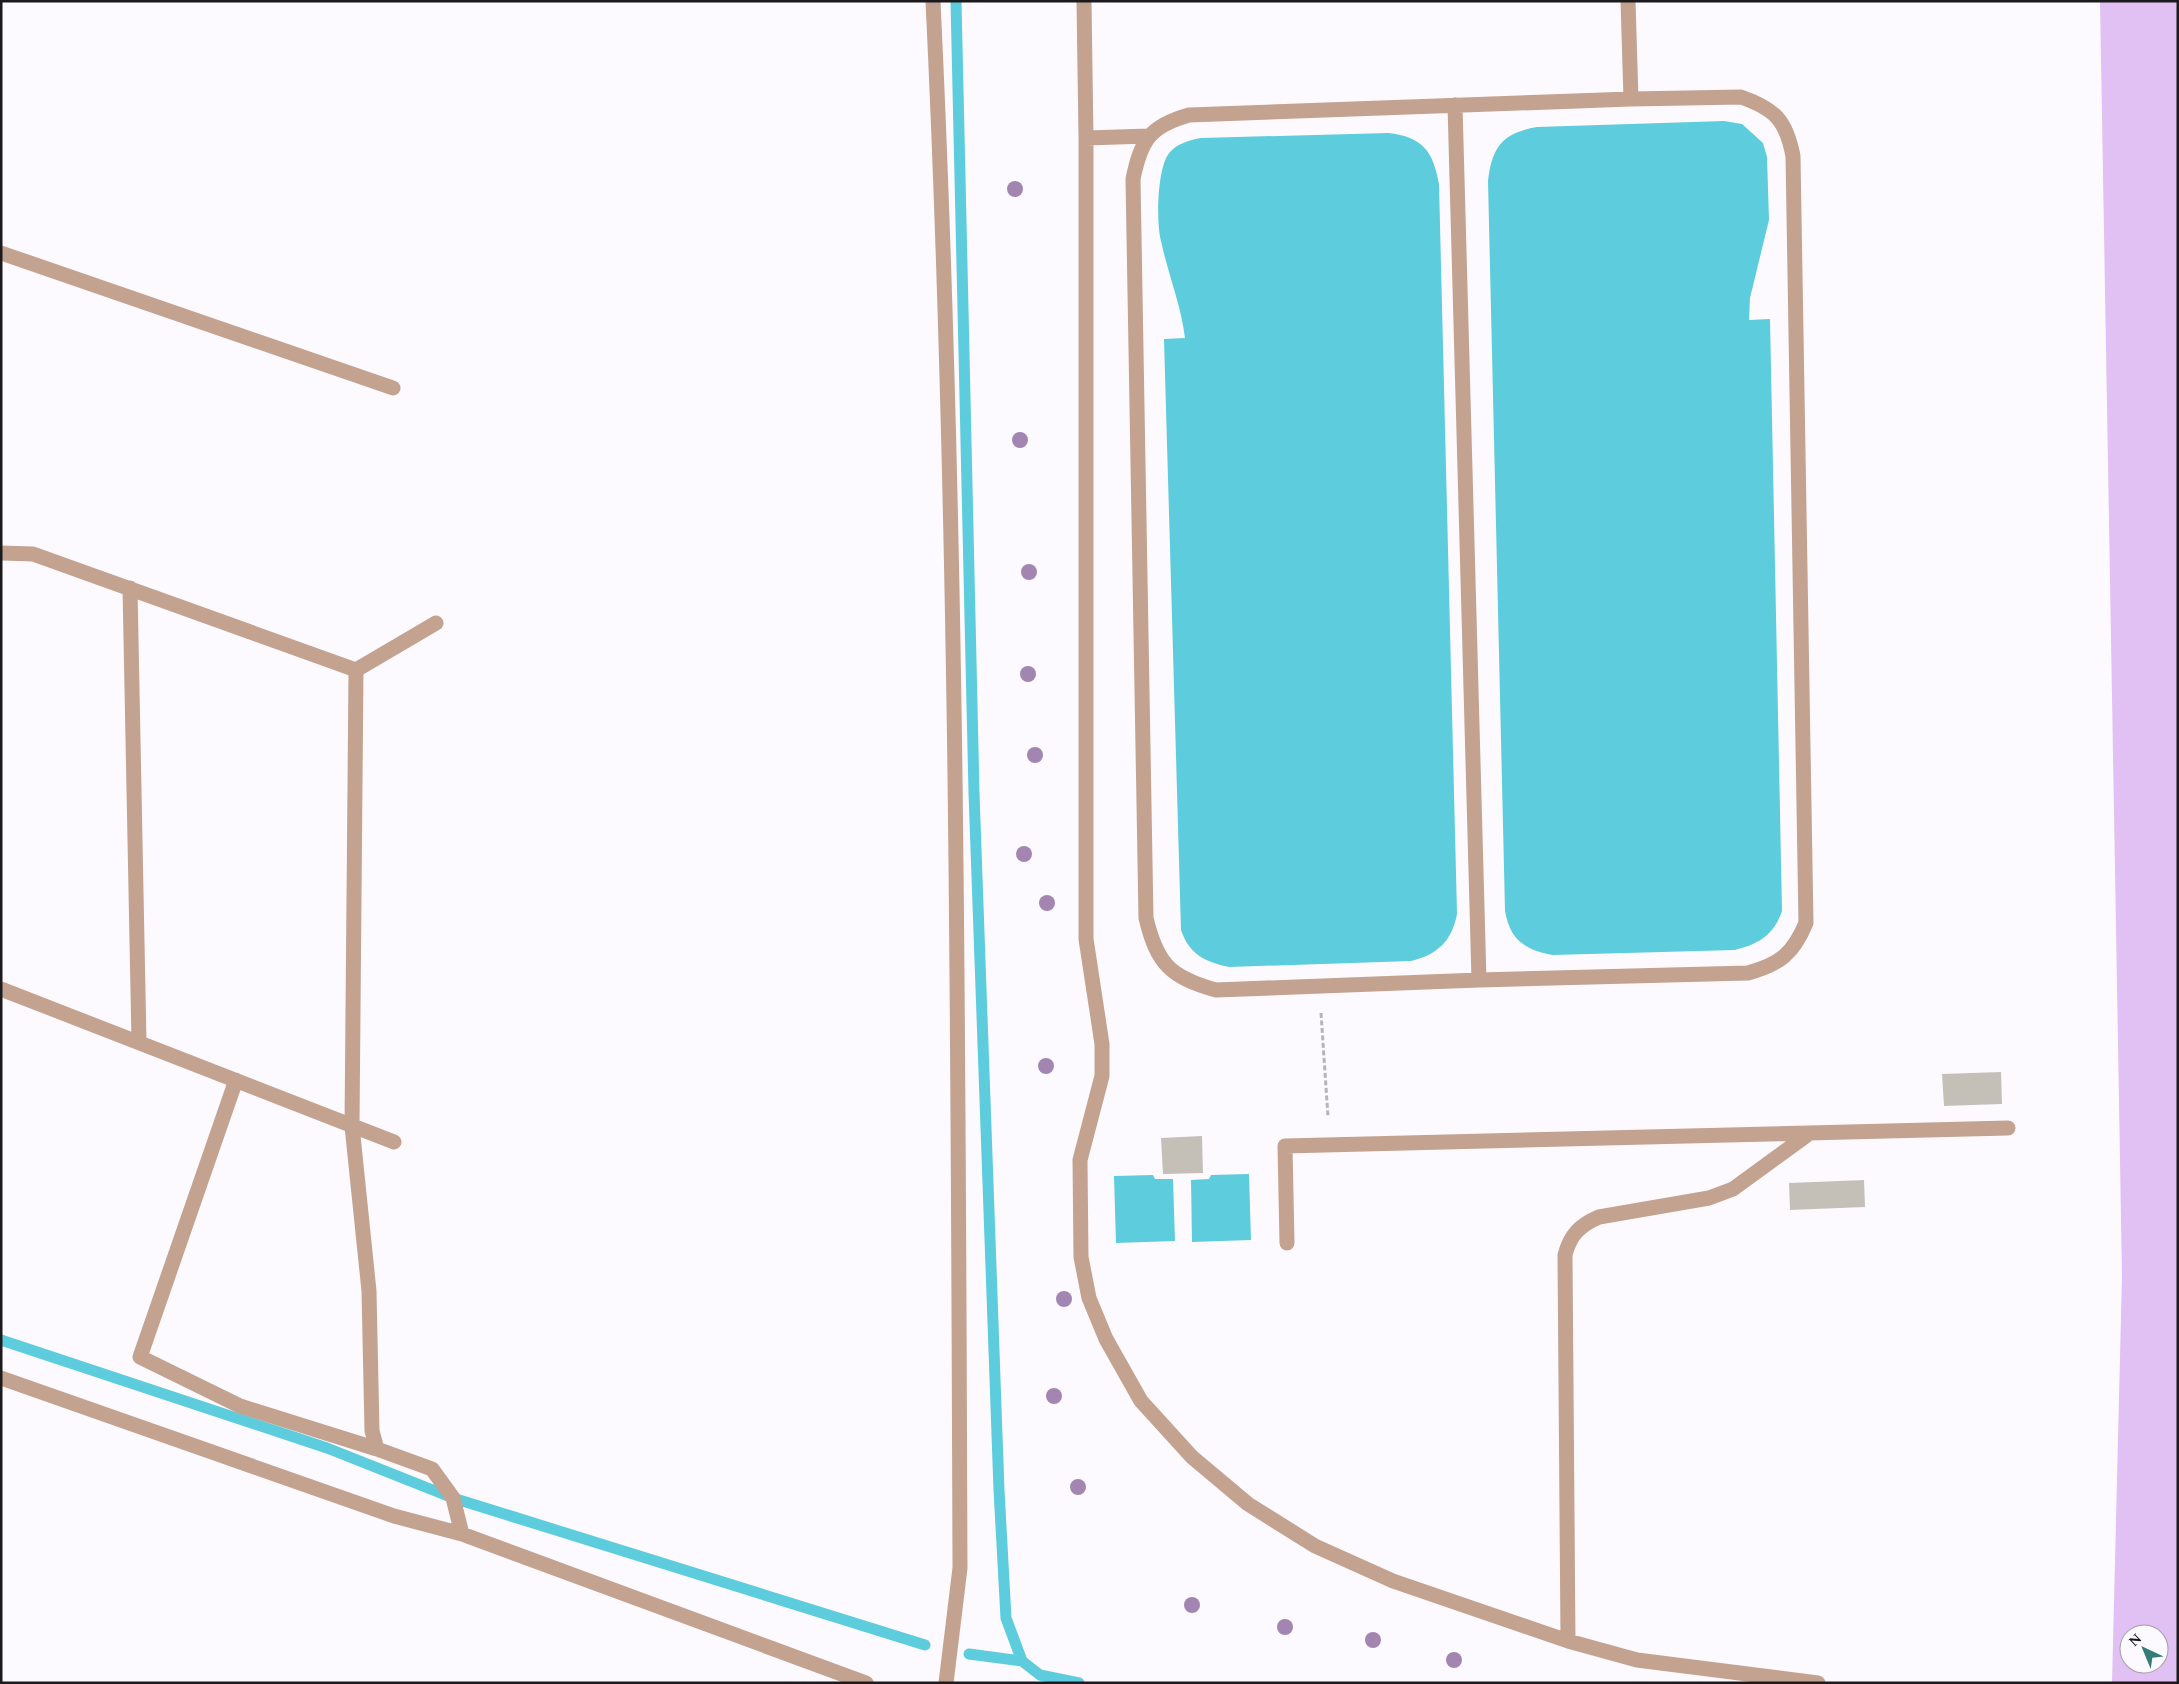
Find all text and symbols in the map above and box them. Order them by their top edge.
north arrow [2119,1624,2169,1674]
text: N [2124,1628,2147,1652]

